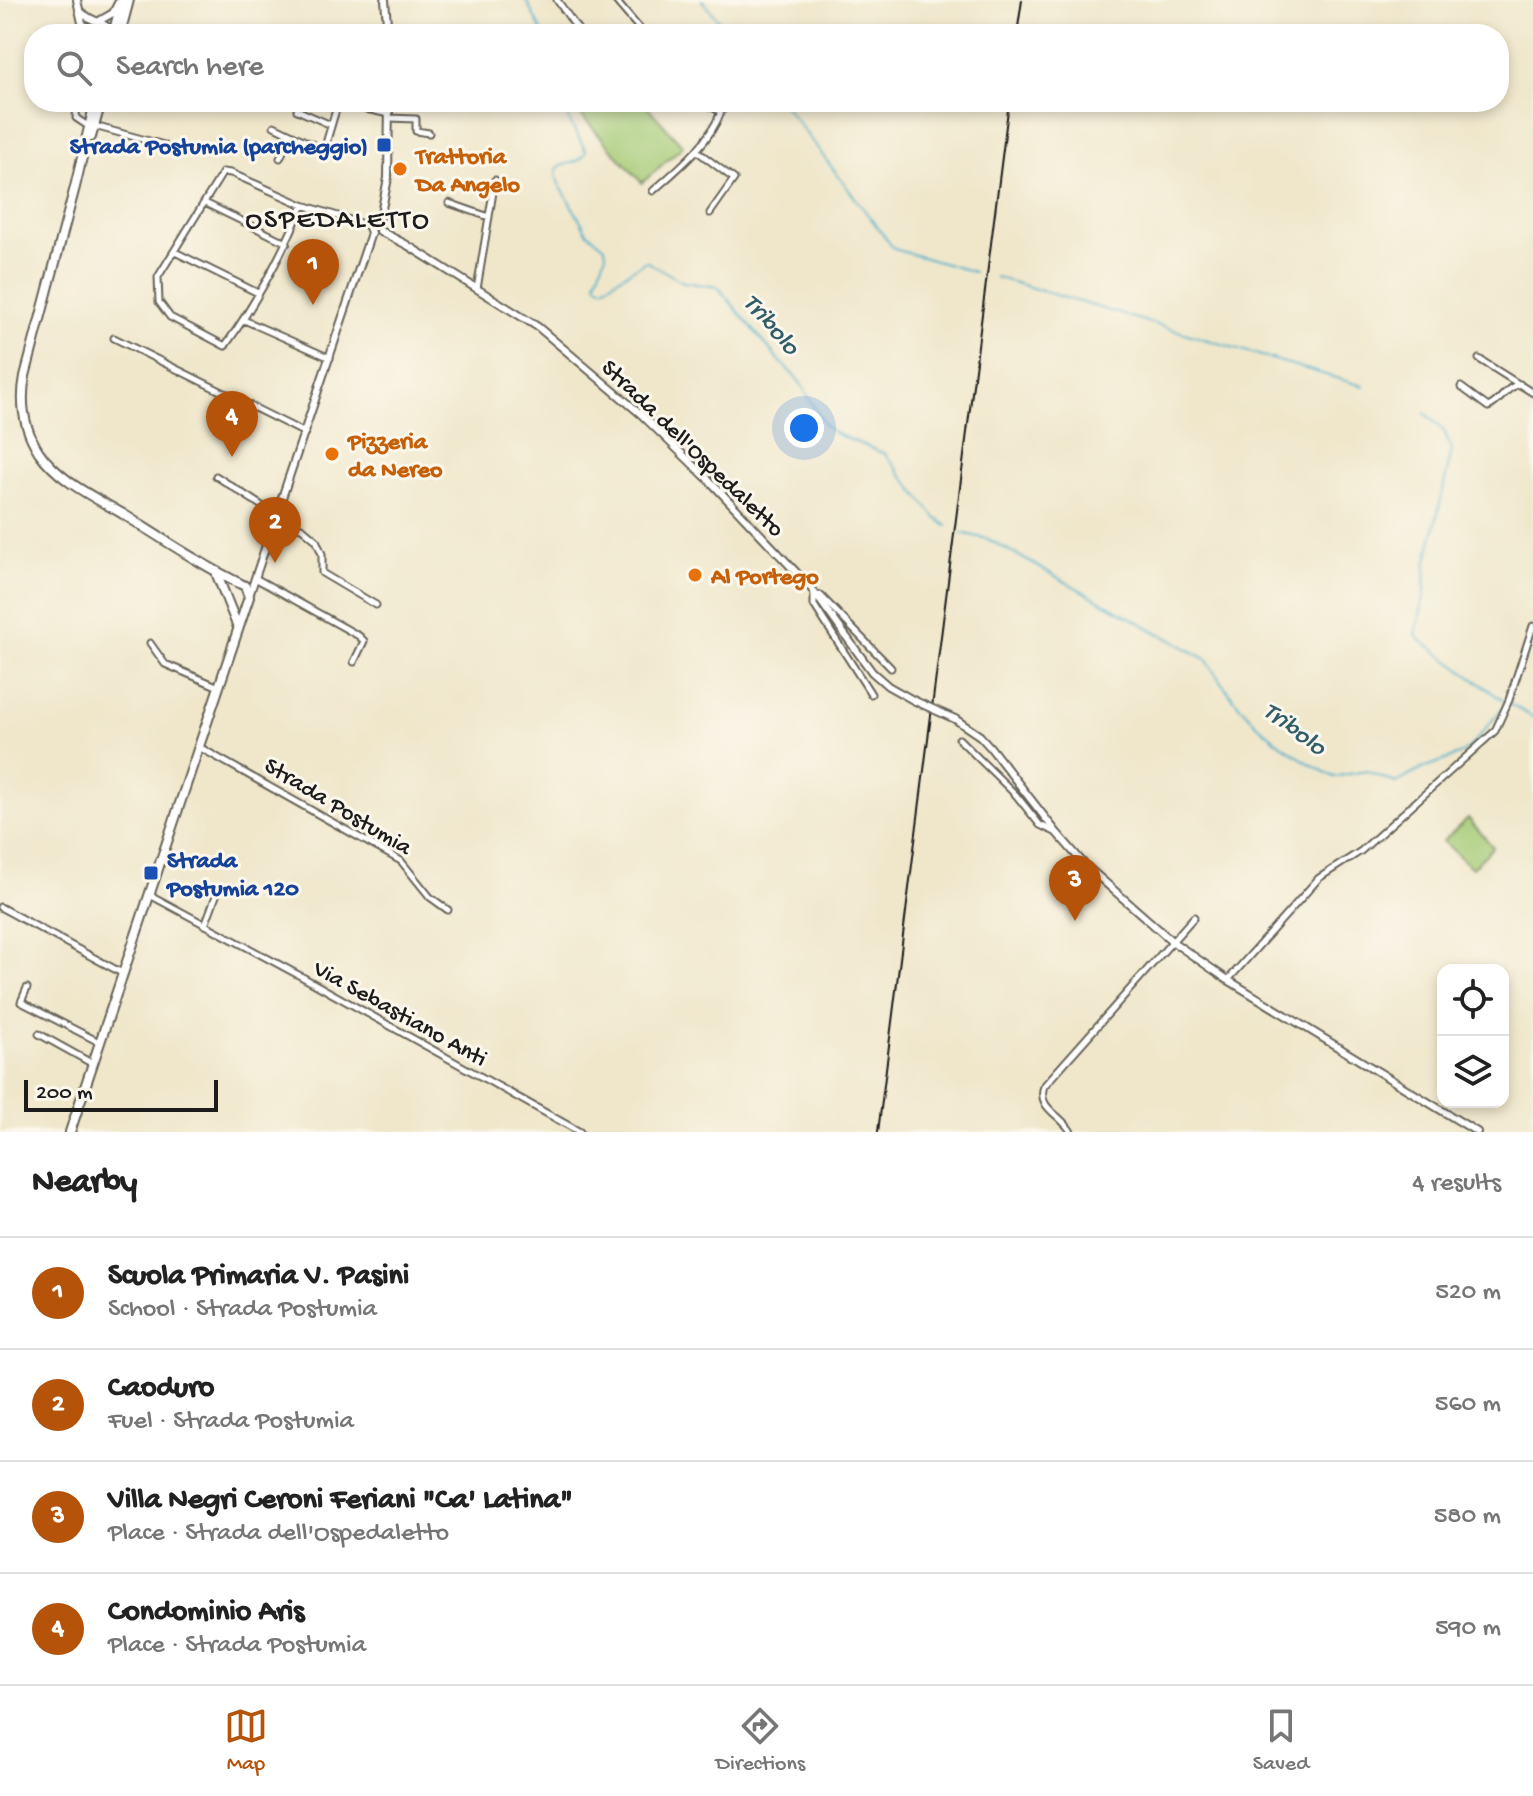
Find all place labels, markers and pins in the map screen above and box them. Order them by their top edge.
place label: Strada Postumia (parcheggio) [70,134,368,163]
marker: Strada Postumia (parcheggio) [375,136,393,154]
place label: Trattoria Da Angelo [414,144,521,201]
marker: Trattoria Da Angelo [391,160,409,178]
pin: 1 [287,239,339,305]
pin: 4 [206,391,258,457]
place label: Pizzeria da Nereo [346,429,443,486]
marker: Pizzeria da Nereo [323,445,341,463]
pin: 2 [249,497,301,563]
place label: Al Portego [710,564,819,593]
marker: Al Portego [686,566,704,584]
place label: Strada Postumia 120 [165,848,299,905]
pin: 3 [1049,855,1101,921]
marker: Strada Postumia 120 [142,864,160,882]

